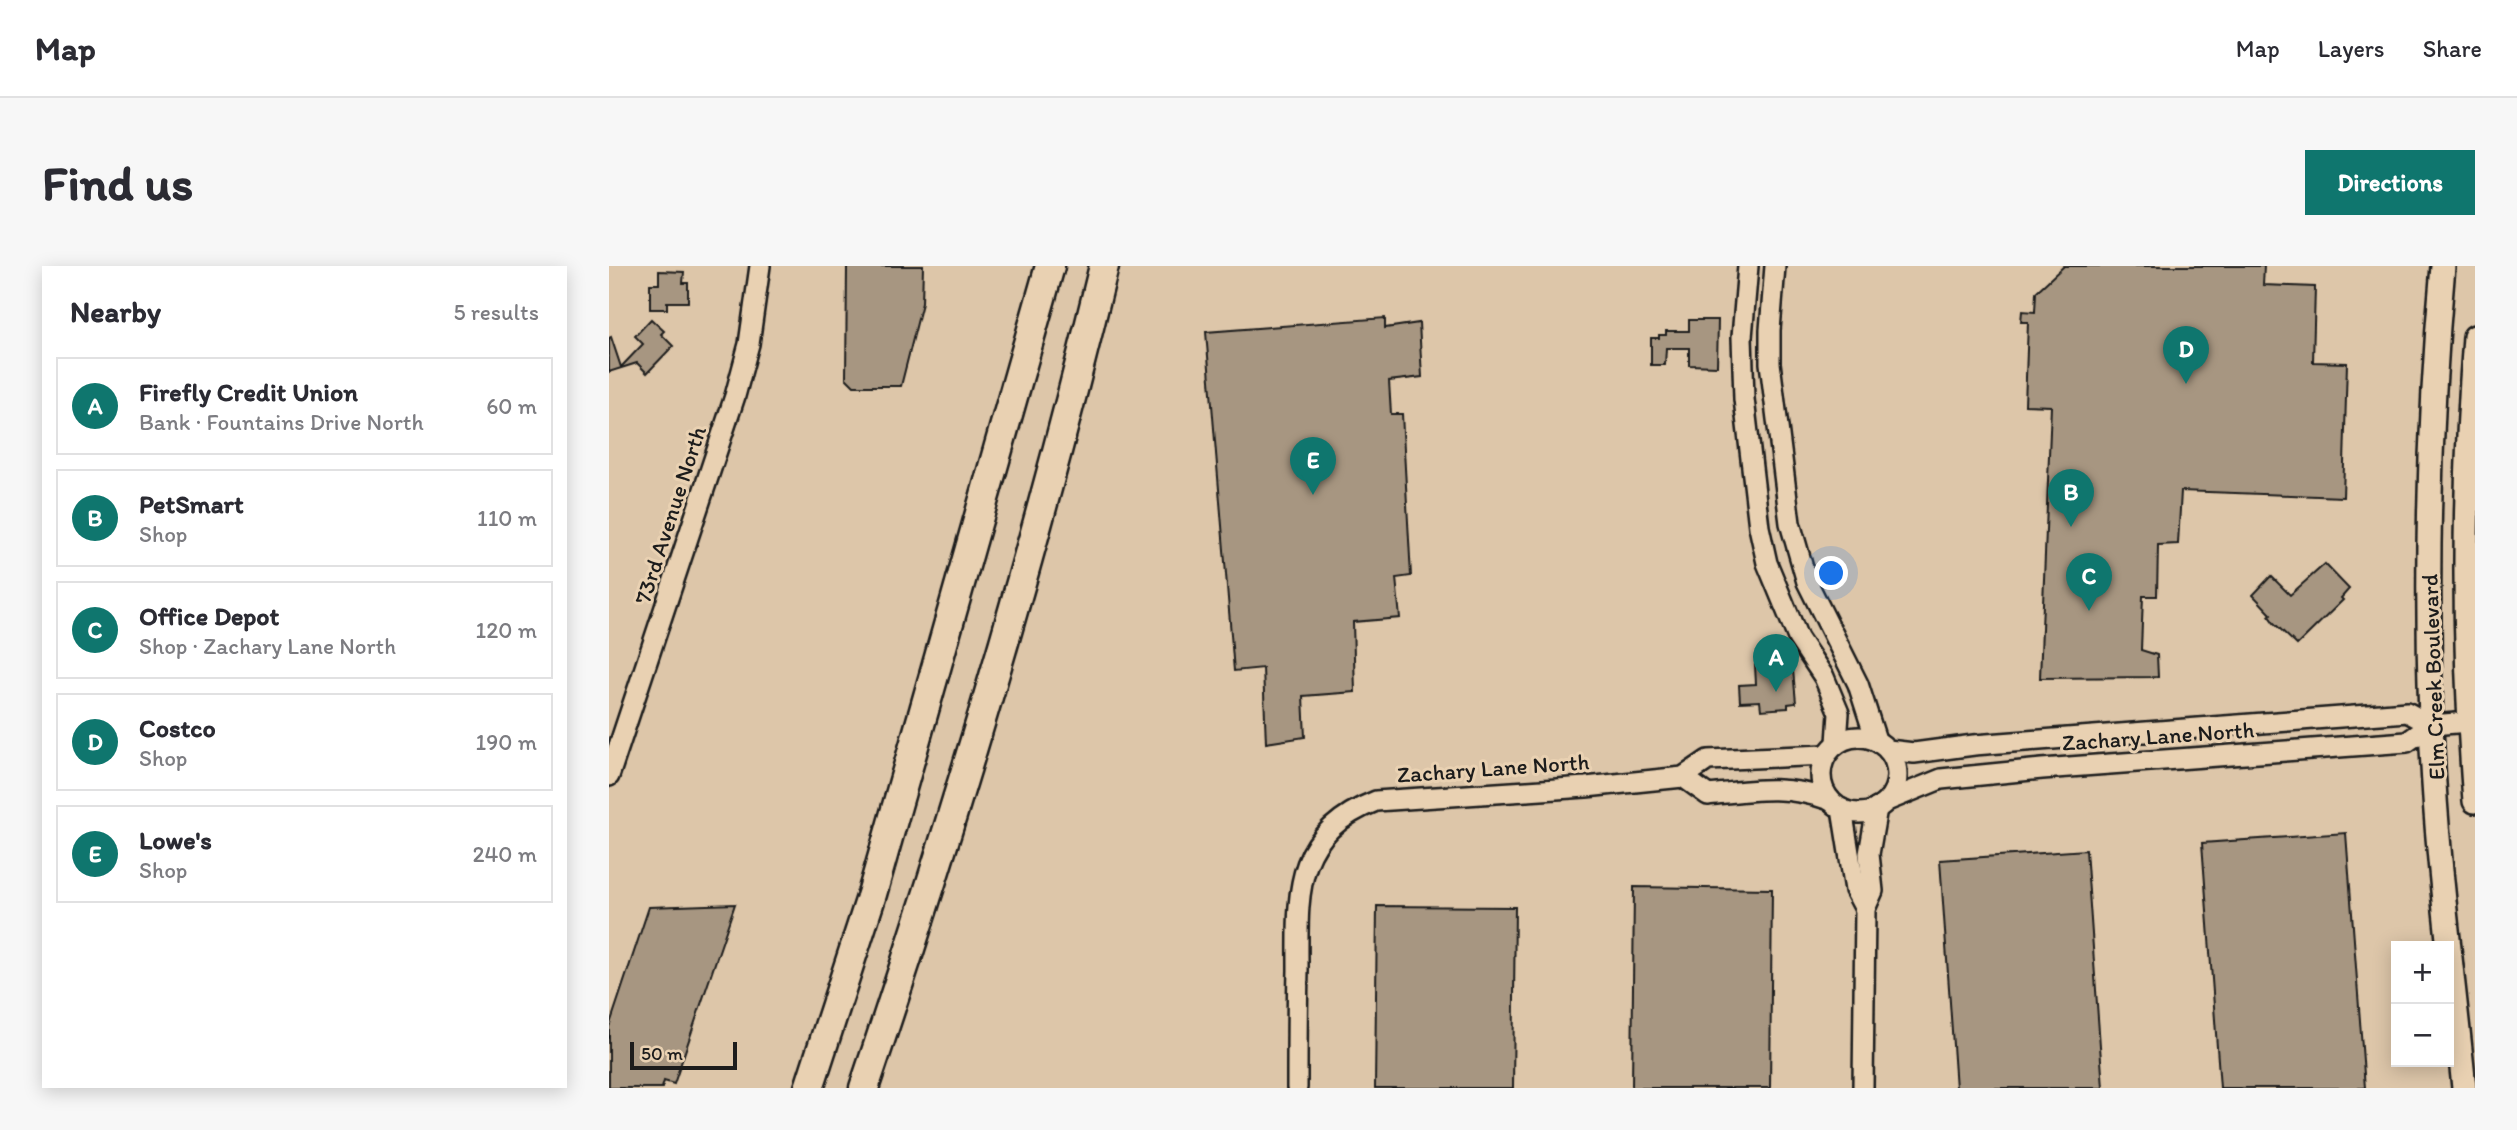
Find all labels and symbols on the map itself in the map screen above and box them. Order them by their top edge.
pin: D [2163,326,2209,384]
street label: 73rd Avenue North [628,422,712,608]
pin: E [1290,437,1336,495]
pin: B [2048,469,2094,527]
pin: C [2066,553,2112,611]
your location [1814,556,1848,590]
street label: Elm Creek Boulevard [2415,573,2451,781]
pin: A [1753,634,1799,692]
street label: Zachary Lane North [2061,715,2255,757]
street label: Zachary Lane North [1396,747,1590,789]
scale bar [630,1039,737,1071]

